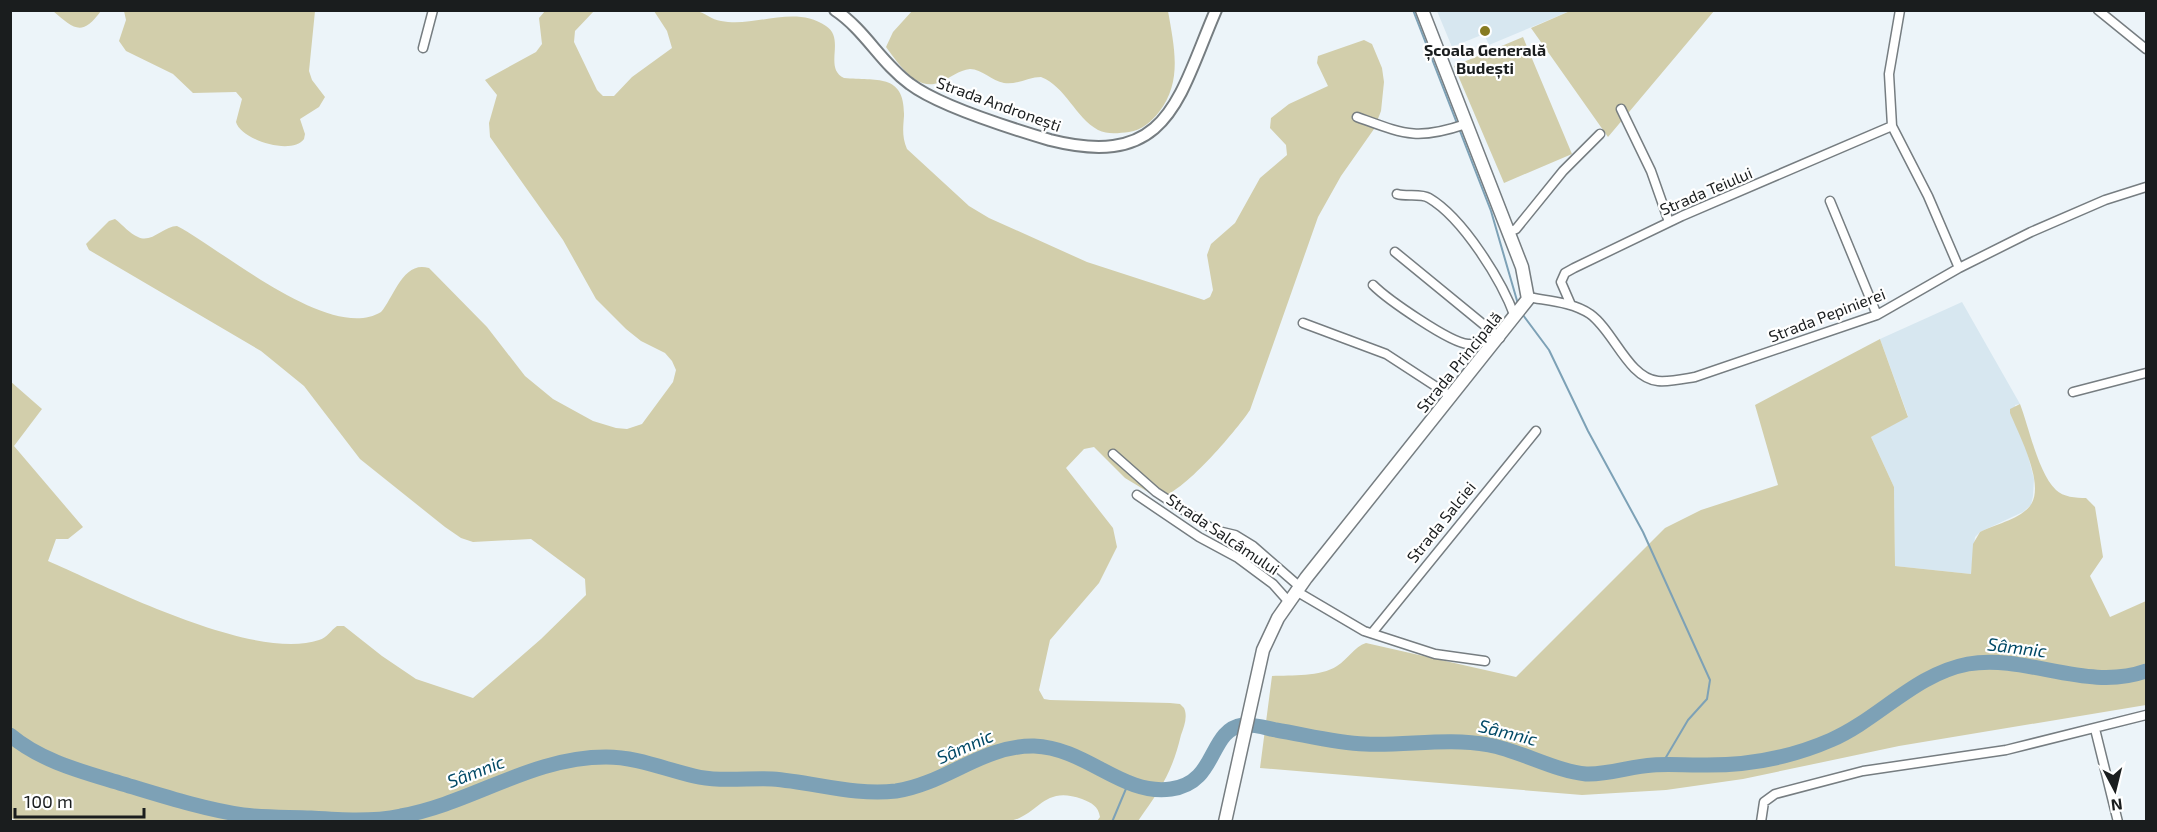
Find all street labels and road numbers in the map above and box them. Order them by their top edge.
street label: Strada Andronești [934,72,1064,137]
street label: Strada Teiului [1657,163,1755,219]
street label: Strada Pepinierei [1766,284,1888,346]
street label: Strada Principală [1412,307,1505,416]
street label: Strada Salciei [1402,477,1479,566]
street label: Strada Salcâmului [1163,489,1283,578]

